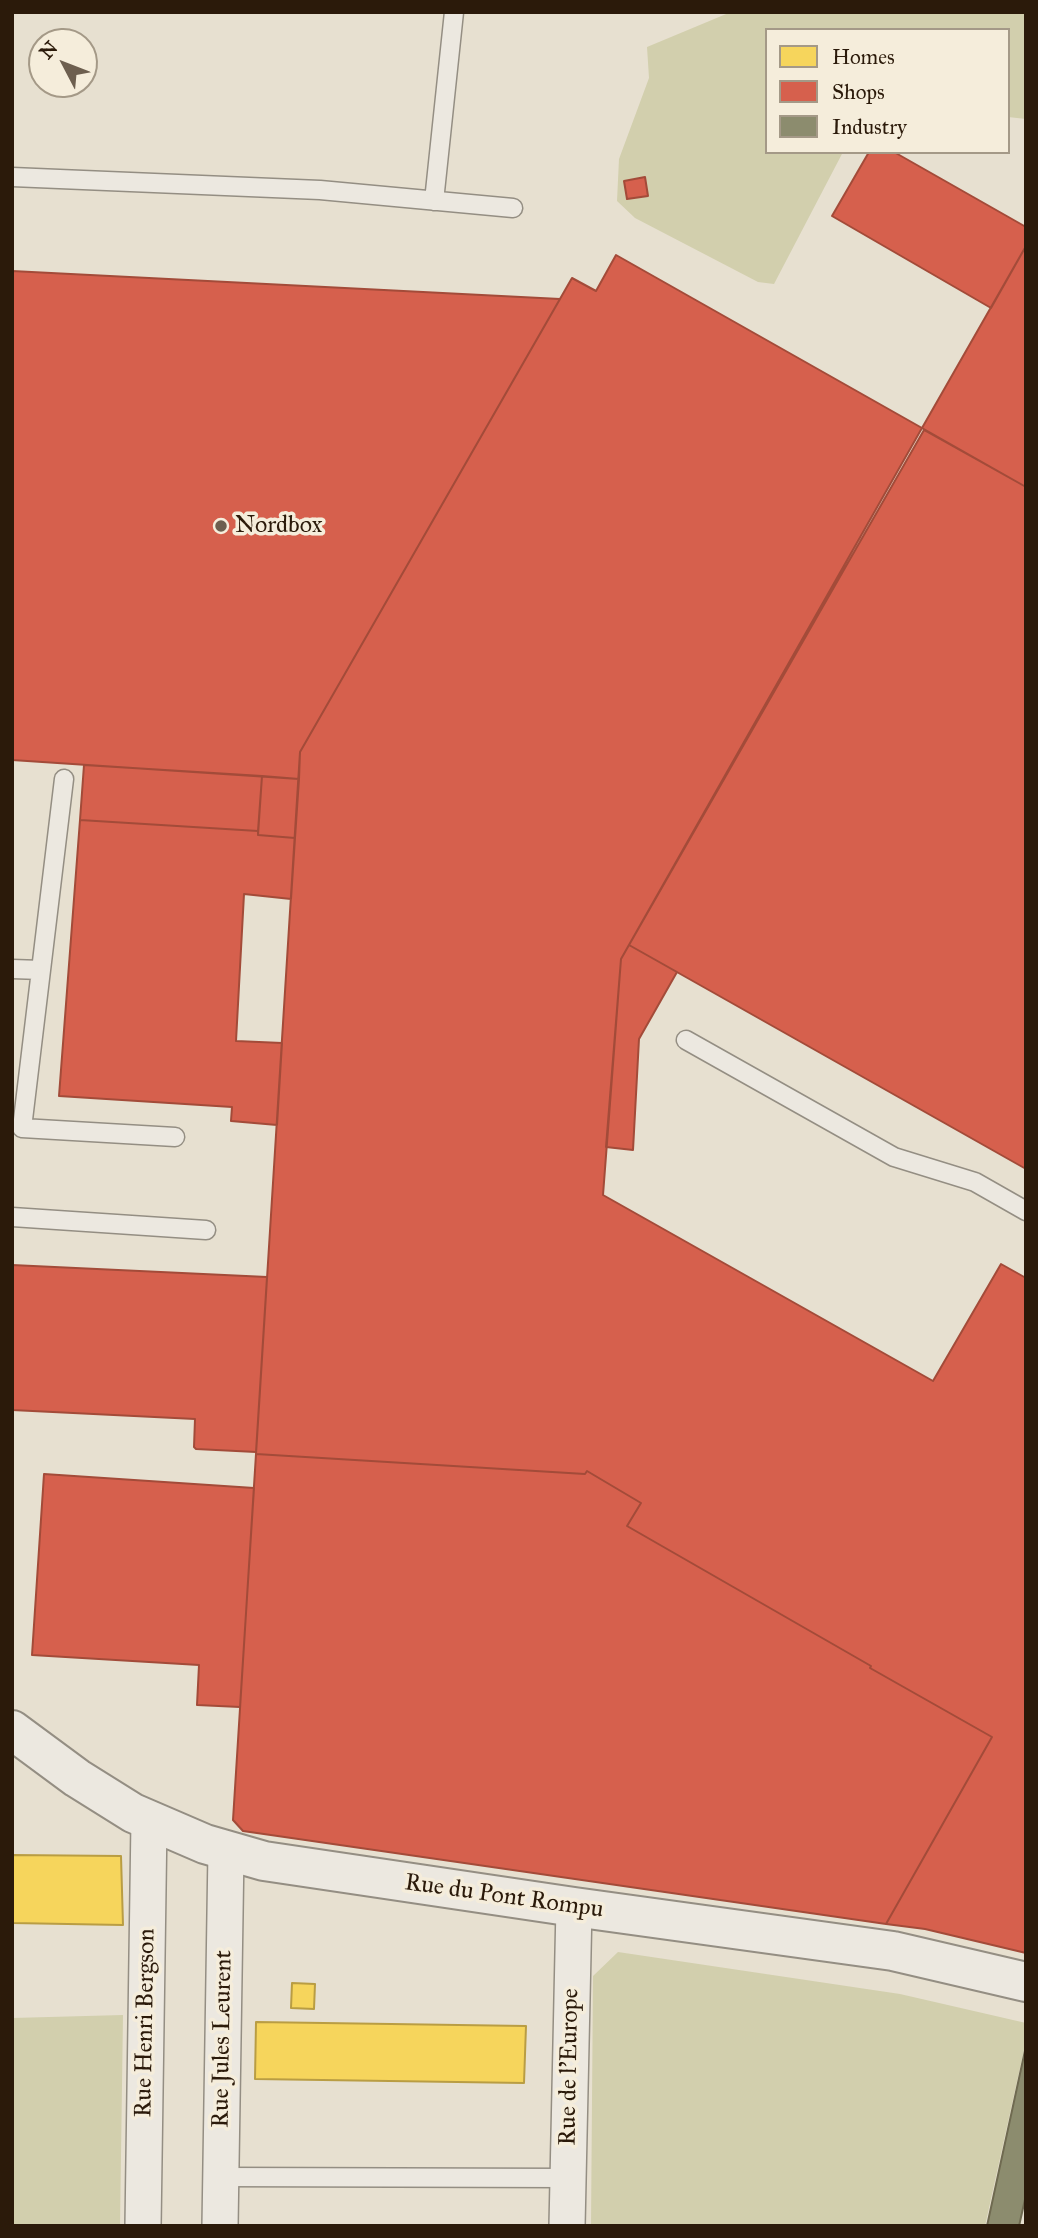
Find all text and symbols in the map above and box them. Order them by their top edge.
north arrow [28,28,98,98]
legend [765,28,1010,154]
text: N [35,36,62,64]
text: Homes [832,44,895,70]
text: Shops [832,79,885,105]
text: Industry [832,114,907,140]
place label: Nordbox [235,512,322,540]
marker: Nordbox [213,518,229,534]
street label: Rue du Pont Rompu [403,1869,605,1925]
street label: Rue Henri Bergson [130,1928,162,2118]
street label: Rue Jules Leurent [207,1950,239,2128]
street label: Rue de l'Europe [554,1988,586,2146]

